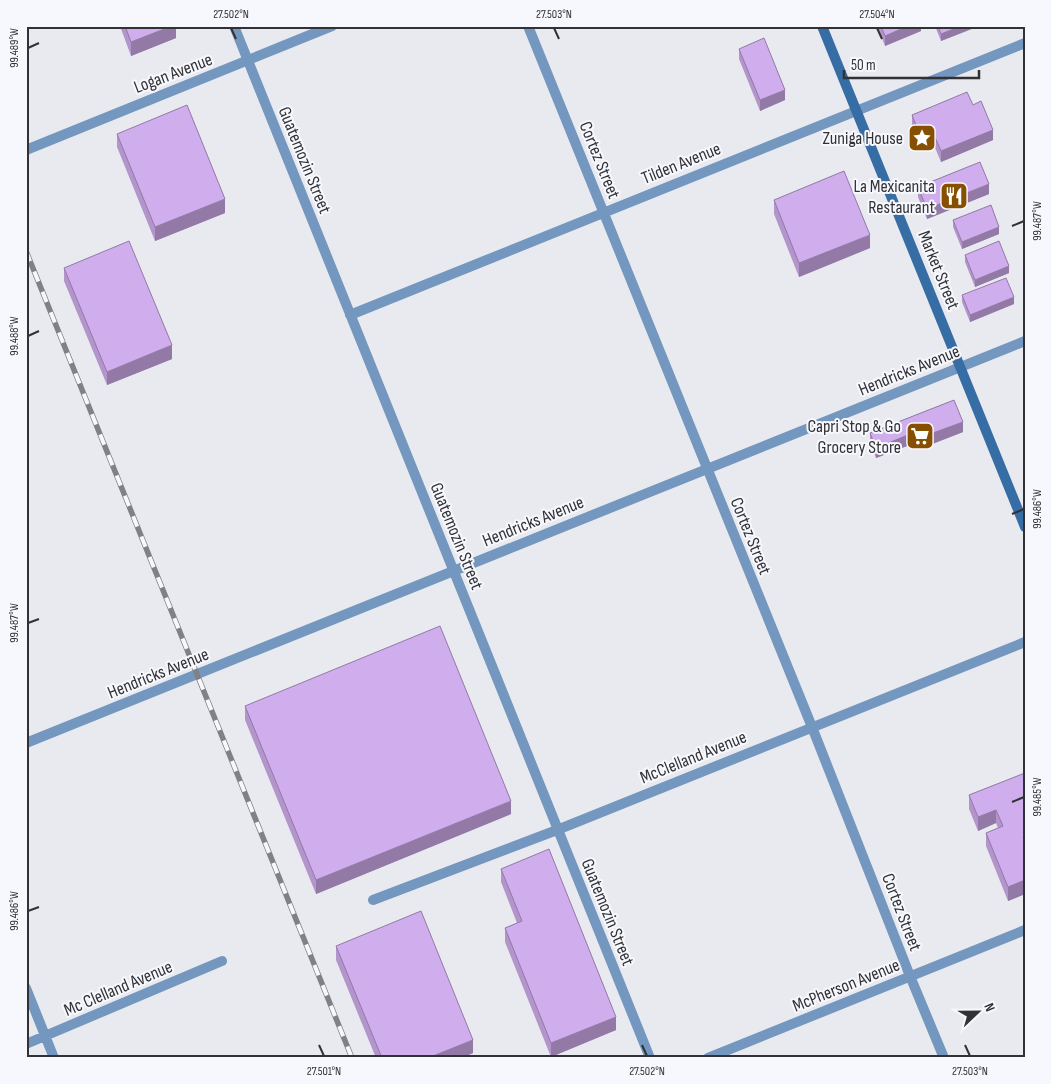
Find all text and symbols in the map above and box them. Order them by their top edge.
text: 27.502°N [213,7,249,22]
text: 27.503°N [536,7,572,22]
text: 27.504°N [859,7,895,22]
text: 99.489°W [7,28,22,68]
scale bar [844,48,978,80]
street label: Logan Avenue [131,49,215,98]
text: 50 m [851,56,876,75]
street label: Guatemozin Street [274,104,336,217]
street label: Cortez Street [575,119,625,202]
place icon: Zuniga House [907,123,937,153]
place label: Zuniga House [823,128,903,149]
street label: Tilden Avenue [639,138,724,189]
place label: La Mexicanita Restaurant [853,176,936,218]
restaurant icon: La Mexicanita Restaurant [939,181,969,211]
text: 99.487°W [1030,201,1045,241]
street label: Market Street [913,228,964,313]
text: 99.488°W [7,316,22,356]
street label: Hendricks Avenue [856,341,963,400]
place label: Capri Stop & Go Grocery Store [808,416,901,458]
supermarket icon: Capri Stop & Go Grocery Store [905,421,935,451]
street label: Guatemozin Street [426,480,488,593]
text: 99.486°W [1030,489,1045,529]
street label: Hendricks Avenue [480,492,587,551]
street label: Cortez Street [726,495,776,578]
text: 99.487°W [7,603,22,643]
street label: Hendricks Avenue [105,644,212,703]
street label: McClelland Avenue [637,727,749,788]
text: 99.485°W [1030,777,1045,817]
street label: Guatemozin Street [577,856,639,969]
street label: Cortez Street [877,870,926,954]
text: 99.486°W [7,891,22,931]
street label: McPherson Avenue [789,954,903,1017]
street label: Mc Clelland Avenue [61,956,176,1021]
north arrow [954,986,1004,1036]
text: N [980,1001,999,1014]
text: 27.501°N [307,1064,341,1079]
text: 27.502°N [629,1064,665,1079]
text: 27.503°N [952,1064,988,1079]

